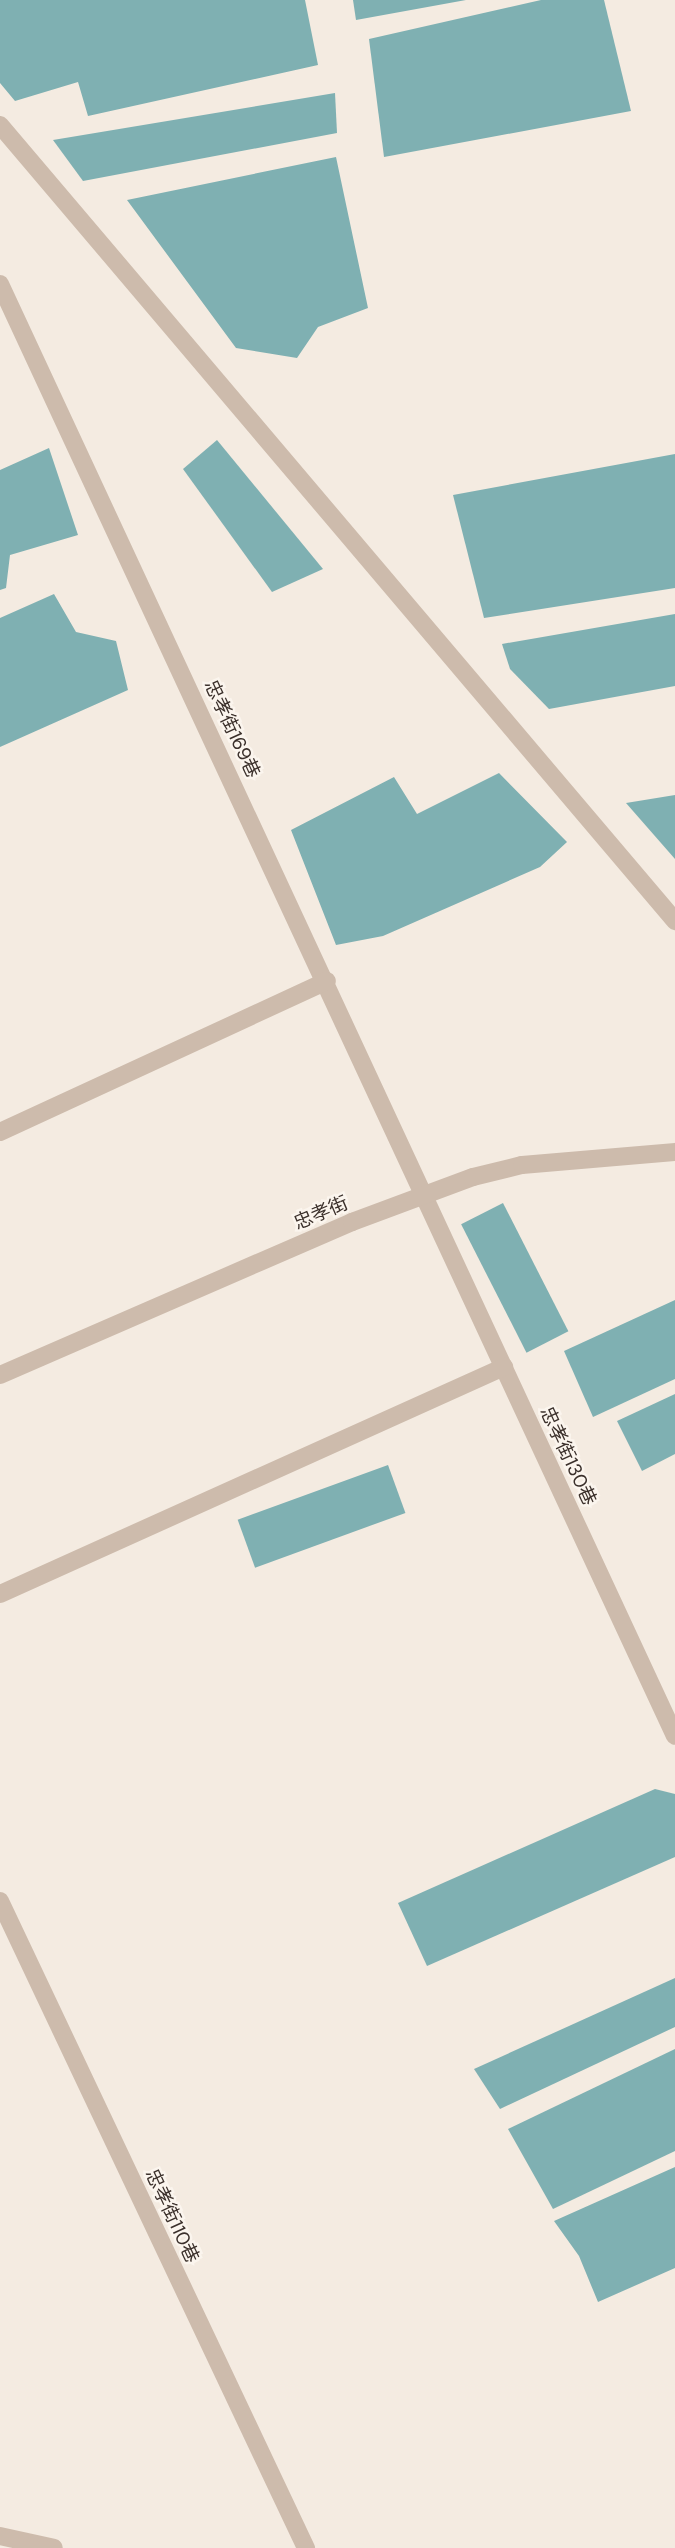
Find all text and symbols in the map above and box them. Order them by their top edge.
street label: 忠孝街169巷 [199,676,265,782]
street label: 忠孝街 [290,1191,352,1235]
street label: 忠孝街130巷 [535,1403,601,1509]
street label: 忠孝街110巷 [140,2165,204,2267]

